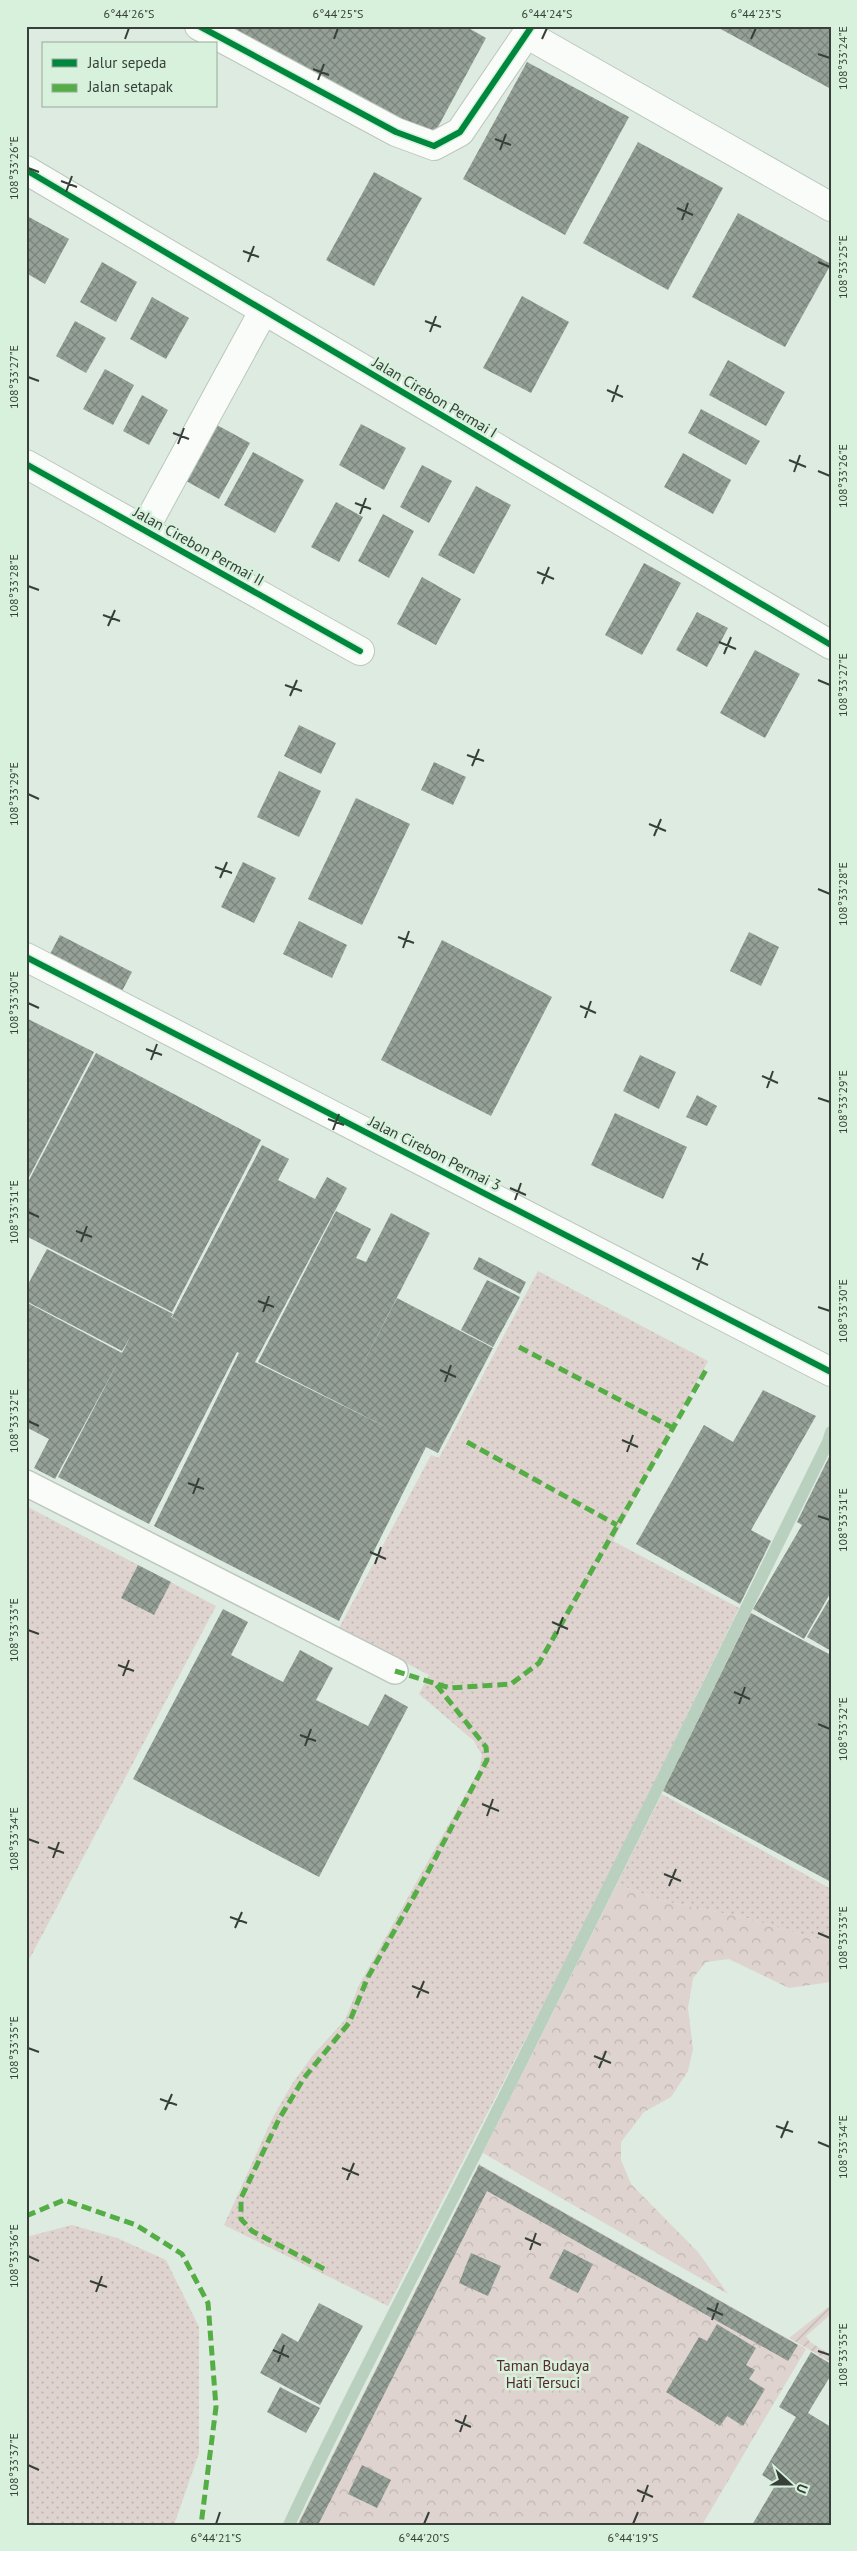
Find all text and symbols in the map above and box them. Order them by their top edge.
text: 6°44'26"S [104,6,154,21]
text: 6°44'25"S [313,6,363,21]
text: 6°44'24"S [522,6,572,21]
text: 6°44'23"S [731,6,781,21]
text: 108°33'24"E [835,26,850,90]
legend [42,42,218,108]
text: Jalur sepeda [87,53,167,72]
text: Jalan setapak [87,77,174,96]
text: 108°33'26"E [6,136,21,200]
text: 108°33'25"E [835,235,850,299]
text: 108°33'27"E [6,345,21,409]
street label: Jalan Cirebon Permai I [368,352,501,442]
text: 108°33'26"E [835,444,850,508]
street label: Jalan Cirebon Permai II [129,502,268,590]
text: 108°33'28"E [6,554,21,618]
text: 108°33'27"E [835,653,850,717]
text: 108°33'29"E [6,762,21,826]
text: 108°33'28"E [835,862,850,926]
text: 108°33'30"E [6,971,21,1035]
text: 108°33'29"E [835,1070,850,1134]
street label: Jalan Cirebon Permai 3 [365,1111,504,1195]
text: 108°33'31"E [6,1180,21,1244]
text: 108°33'30"E [835,1279,850,1343]
text: 108°33'32"E [6,1389,21,1453]
text: 108°33'31"E [835,1488,850,1552]
text: 108°33'33"E [6,1598,21,1662]
text: 108°33'32"E [835,1697,850,1761]
text: 108°33'34"E [6,1807,21,1871]
text: 108°33'33"E [835,1906,850,1970]
text: 108°33'35"E [6,2016,21,2080]
text: 108°33'34"E [835,2115,850,2179]
text: 108°33'36"E [6,2224,21,2288]
text: 108°33'35"E [835,2323,850,2387]
park label: Taman Budaya Hati Tersuci [497,2356,589,2392]
text: 108°33'37"E [6,2433,21,2497]
north arrow [764,2458,814,2508]
text: U [792,2481,812,2496]
text: 6°44'21"S [191,2530,241,2545]
text: 6°44'20"S [399,2530,449,2545]
text: 6°44'19"S [608,2530,658,2545]

